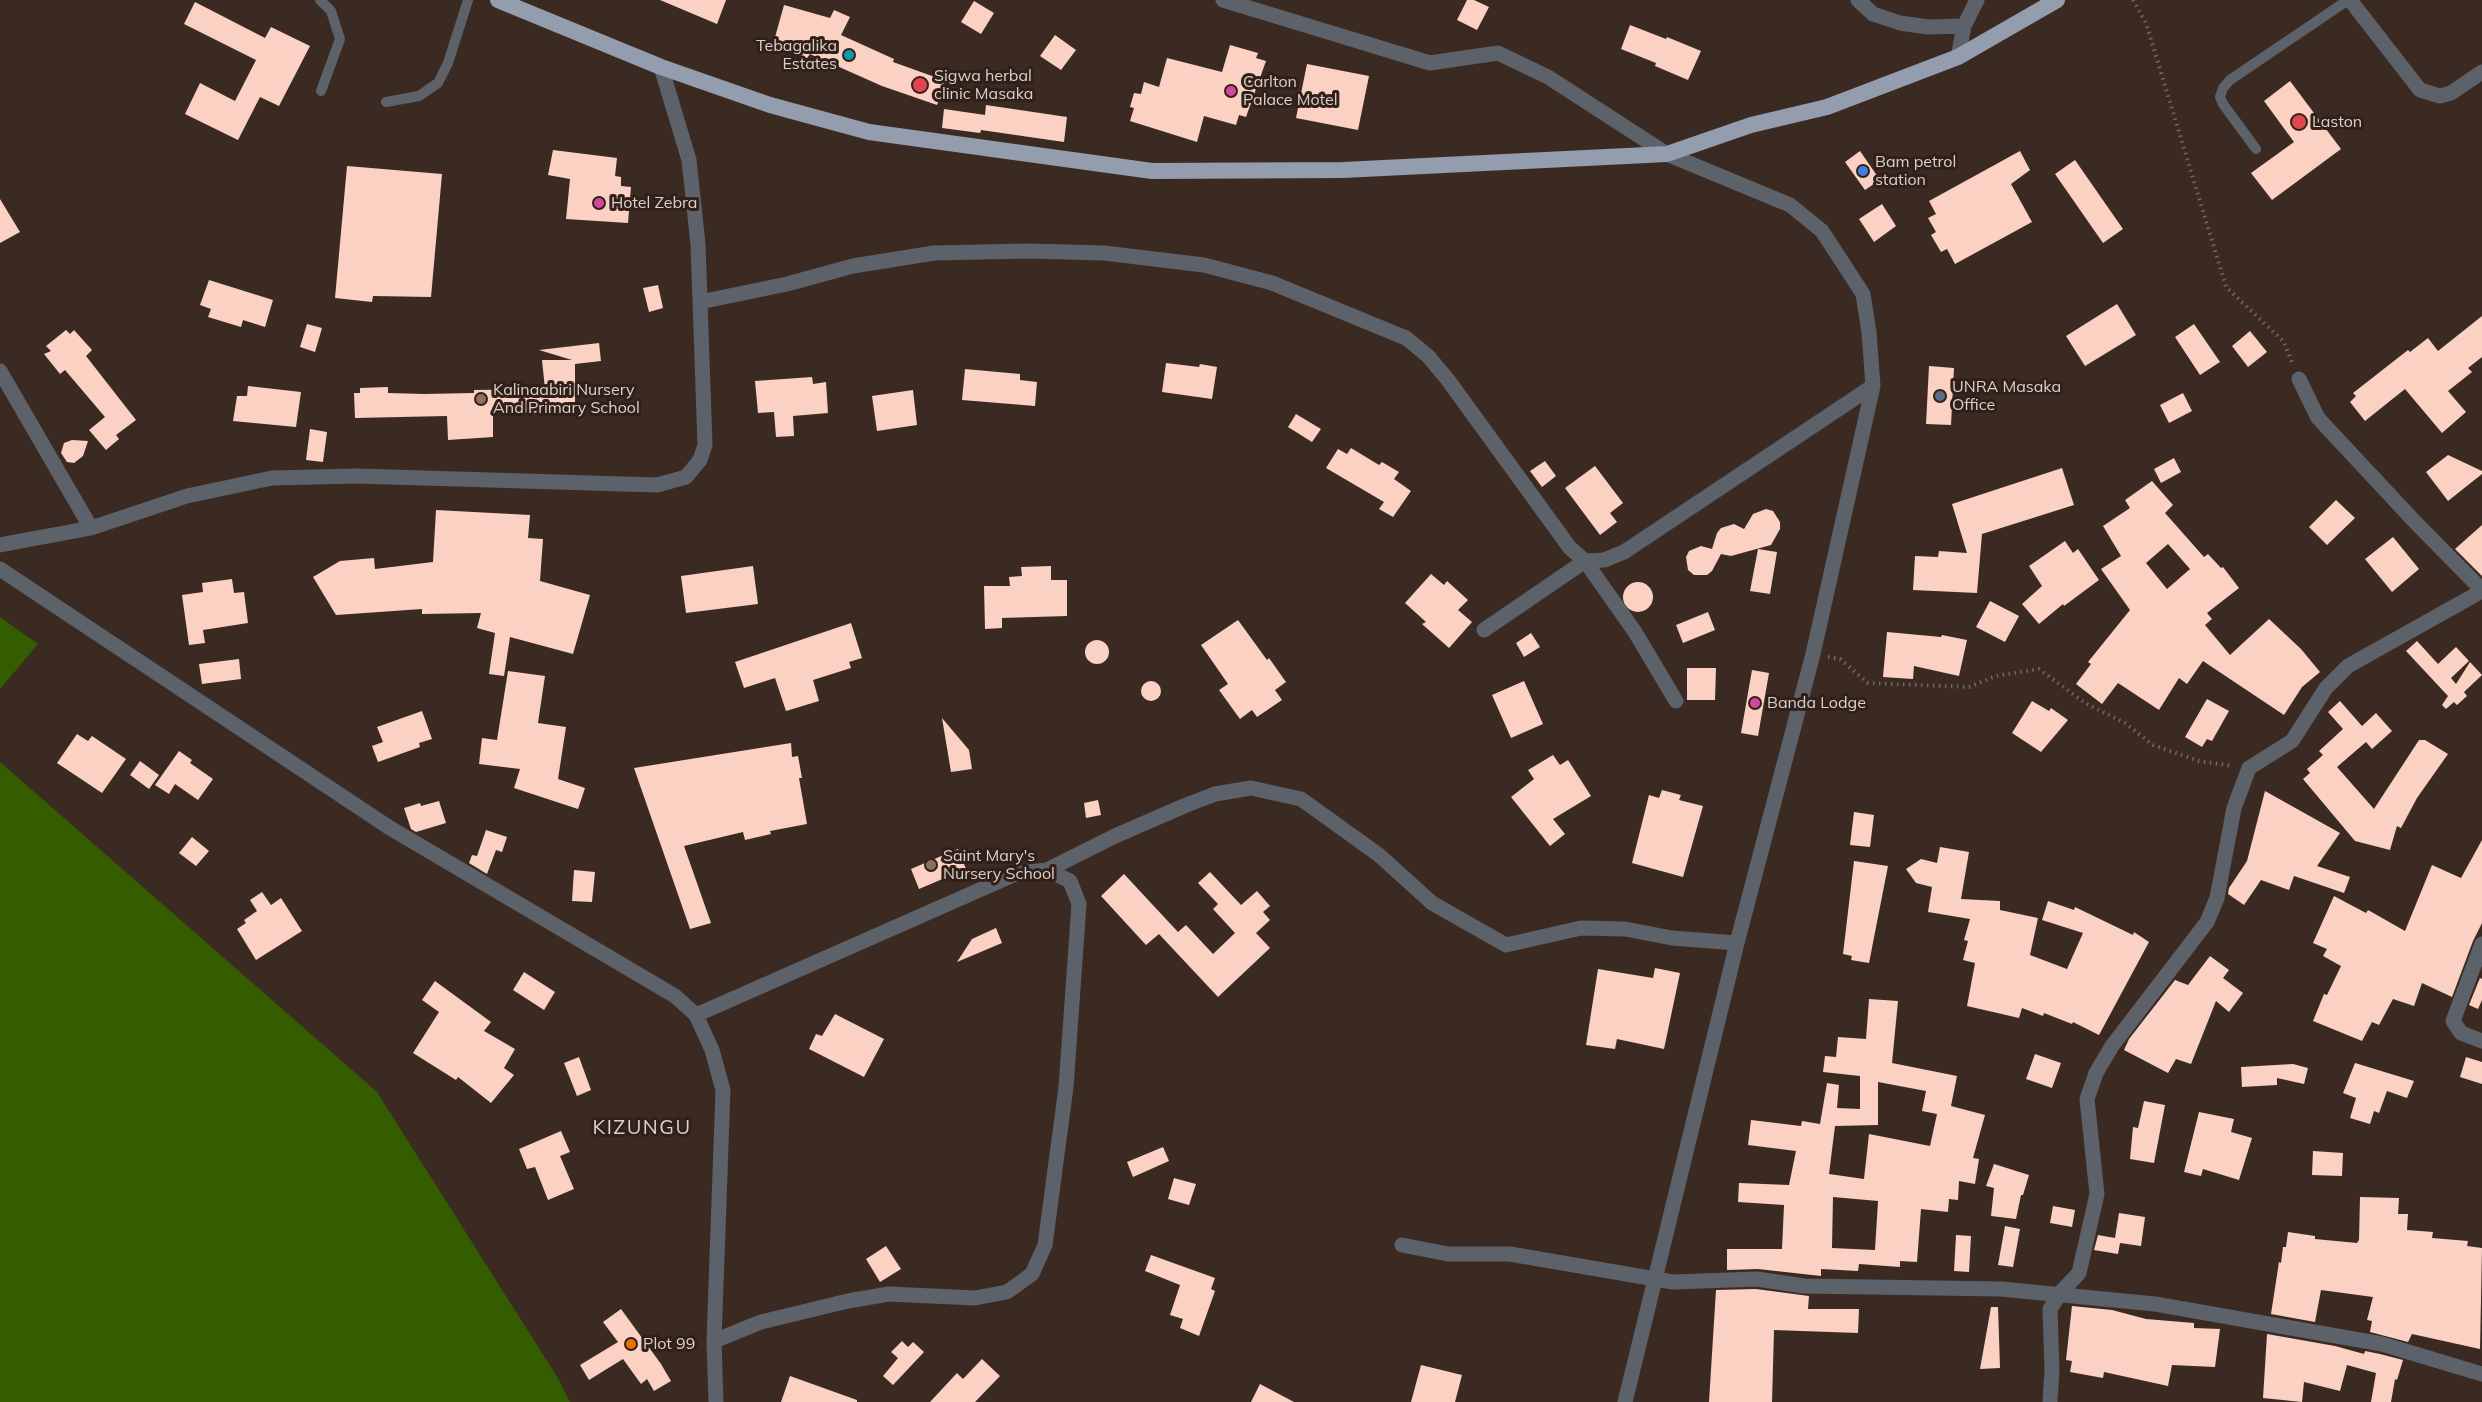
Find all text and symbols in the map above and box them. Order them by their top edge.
place label: Tebagalika Estates [756,36,837,74]
marker: Tebagalika Estates [842,48,856,62]
place label: Sigwa herbal clinic Masaka [934,66,1033,104]
place label: Carlton Palace Motel [1243,72,1337,110]
marker: Sigwa herbal clinic Masaka [911,76,929,94]
marker: Carlton Palace Motel [1224,84,1238,98]
place label: Laston [2312,112,2362,132]
marker: Laston [2290,113,2308,131]
place label: Bam petrol station [1875,152,1956,190]
marker: Bam petrol station [1856,164,1870,178]
place label: Hotel Zebra [611,193,697,213]
marker: Hotel Zebra [592,196,606,210]
place label: UNRA Masaka Office [1952,377,2061,415]
place label: Kalinaabiri Nursery And Primary School [493,380,640,418]
marker: UNRA Masaka Office [1933,389,1947,403]
marker: Kalinaabiri Nursery And Primary School [474,392,488,406]
place label: Banda Lodge [1767,693,1866,713]
marker: Banda Lodge [1748,696,1762,710]
place label: Saint Mary's Nursery School [943,846,1055,884]
marker: Saint Mary's Nursery School [924,858,938,872]
district label: KIZUNGU [592,1116,692,1140]
place label: Plot 99 [643,1334,695,1354]
marker: Plot 99 [624,1337,638,1351]

